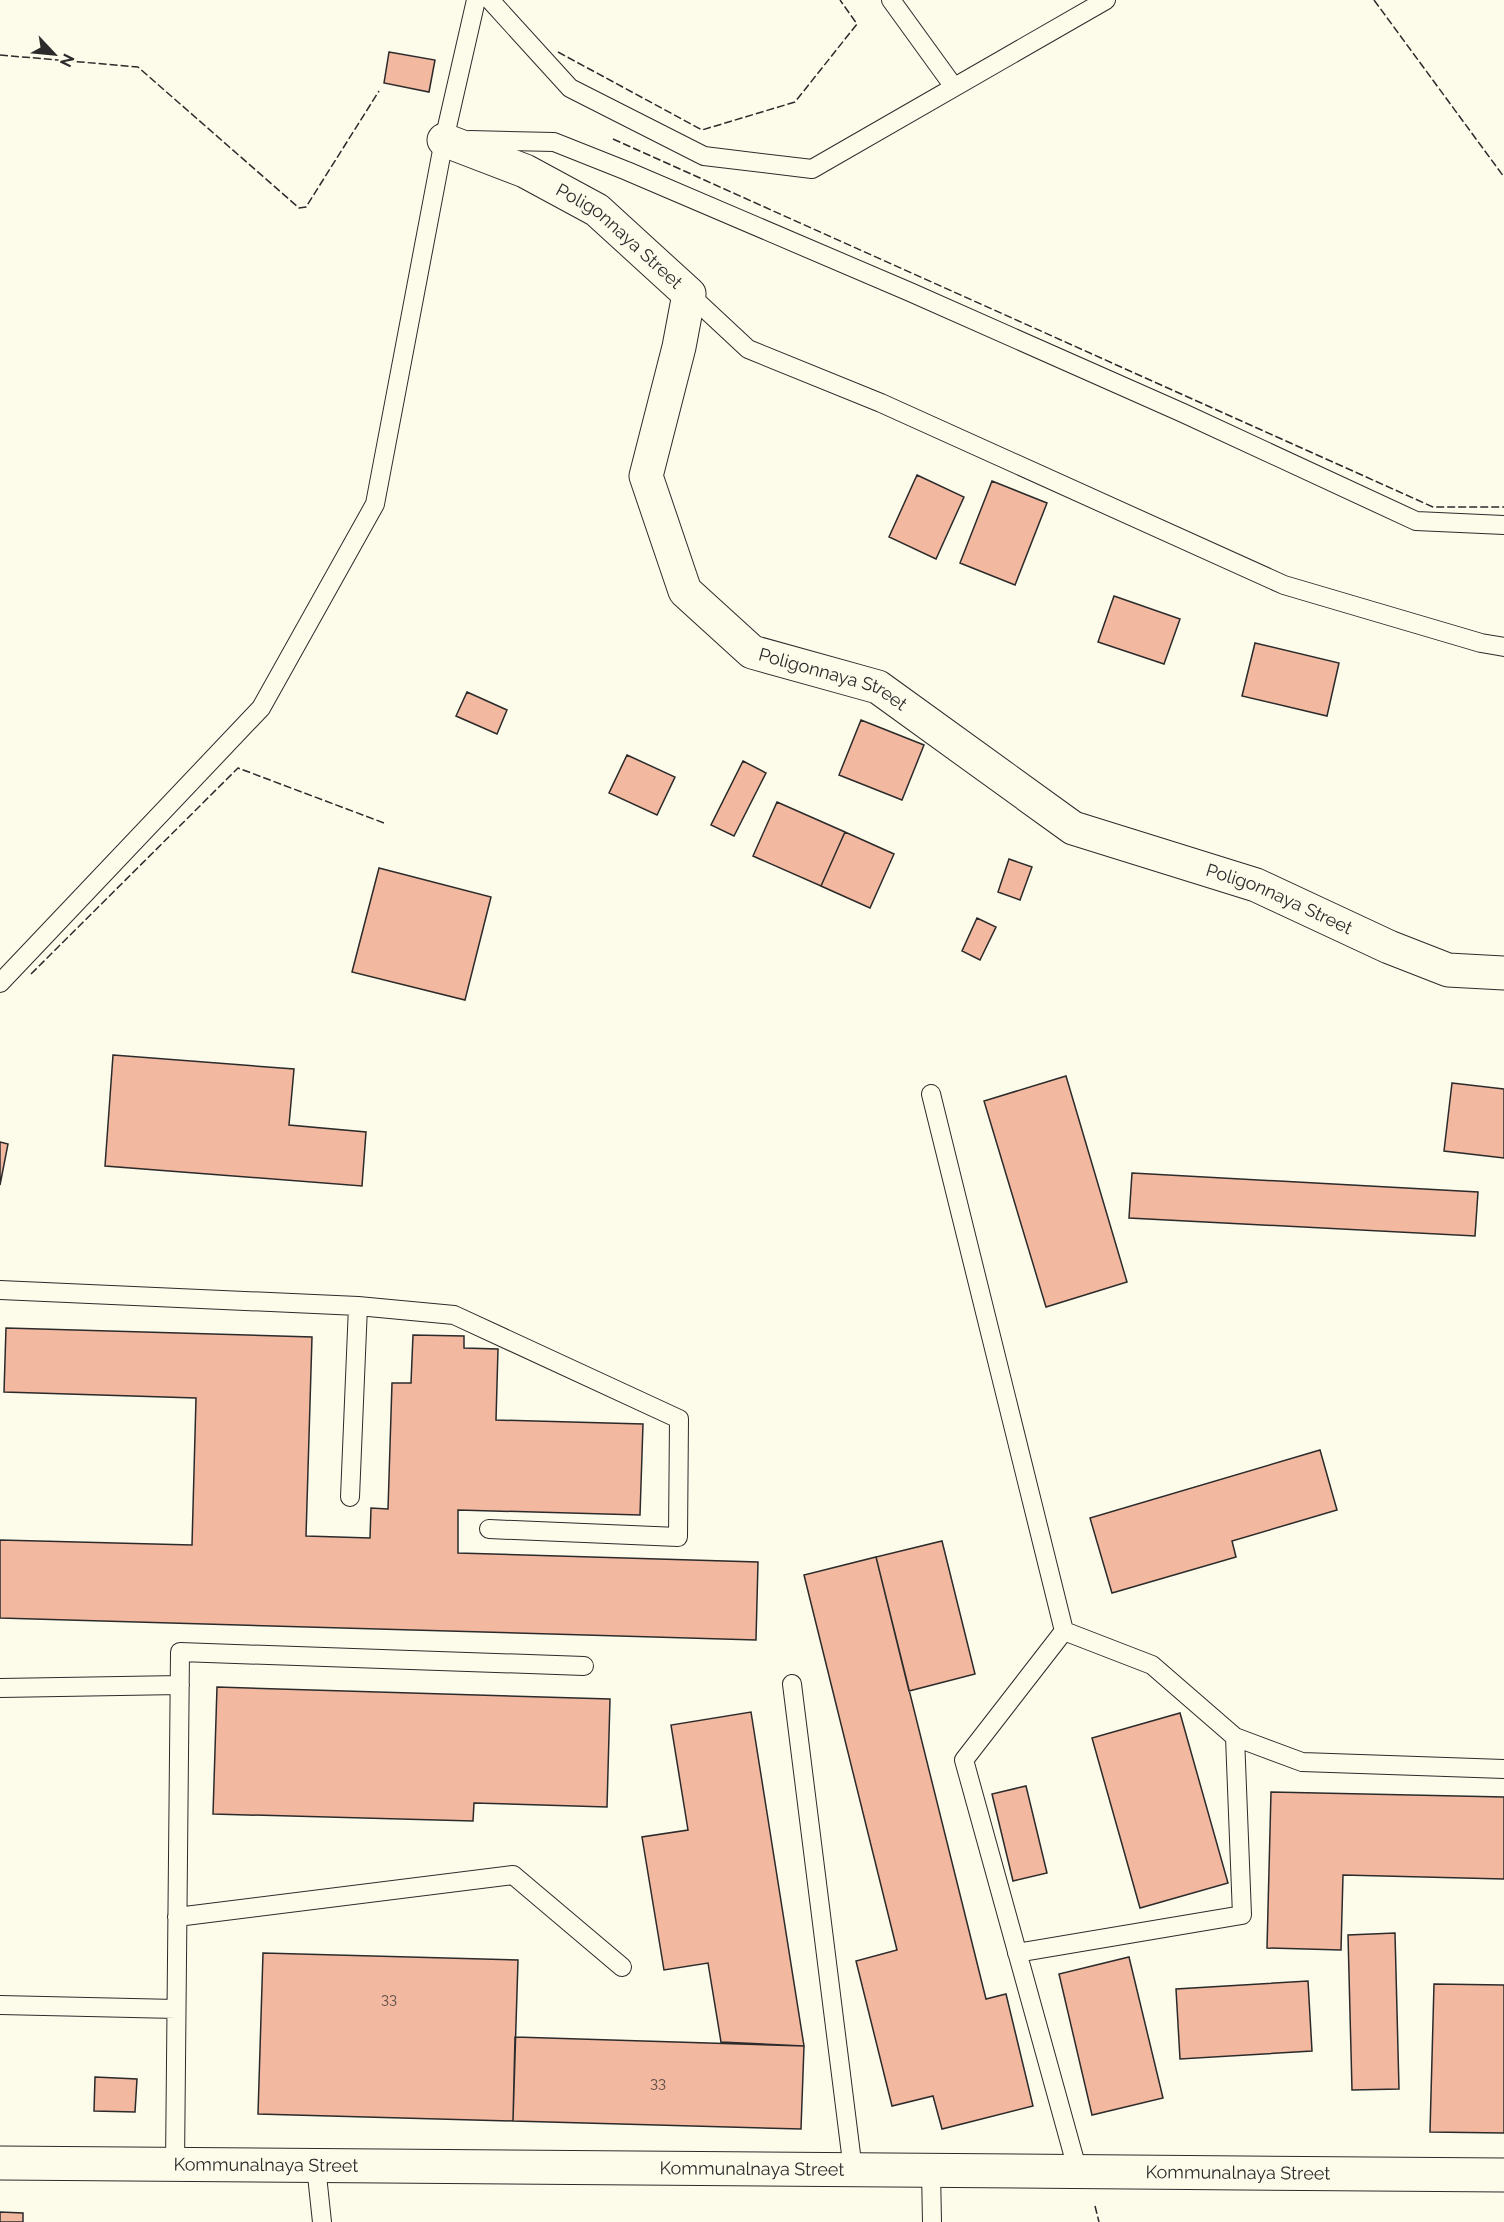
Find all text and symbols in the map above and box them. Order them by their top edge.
north arrow [24,24,84,84]
text: N [56,51,78,70]
street label: Poligonnaya Street [553,179,687,293]
street label: Poligonnaya Street [756,643,911,715]
street label: Poligonnaya Street [1204,859,1356,938]
house number: 33 [381,1990,397,2008]
house number: 33 [650,2074,666,2092]
street label: Kommunalnaya Street [174,2153,358,2176]
street label: Kommunalnaya Street [660,2157,844,2180]
street label: Kommunalnaya Street [1146,2161,1330,2184]

